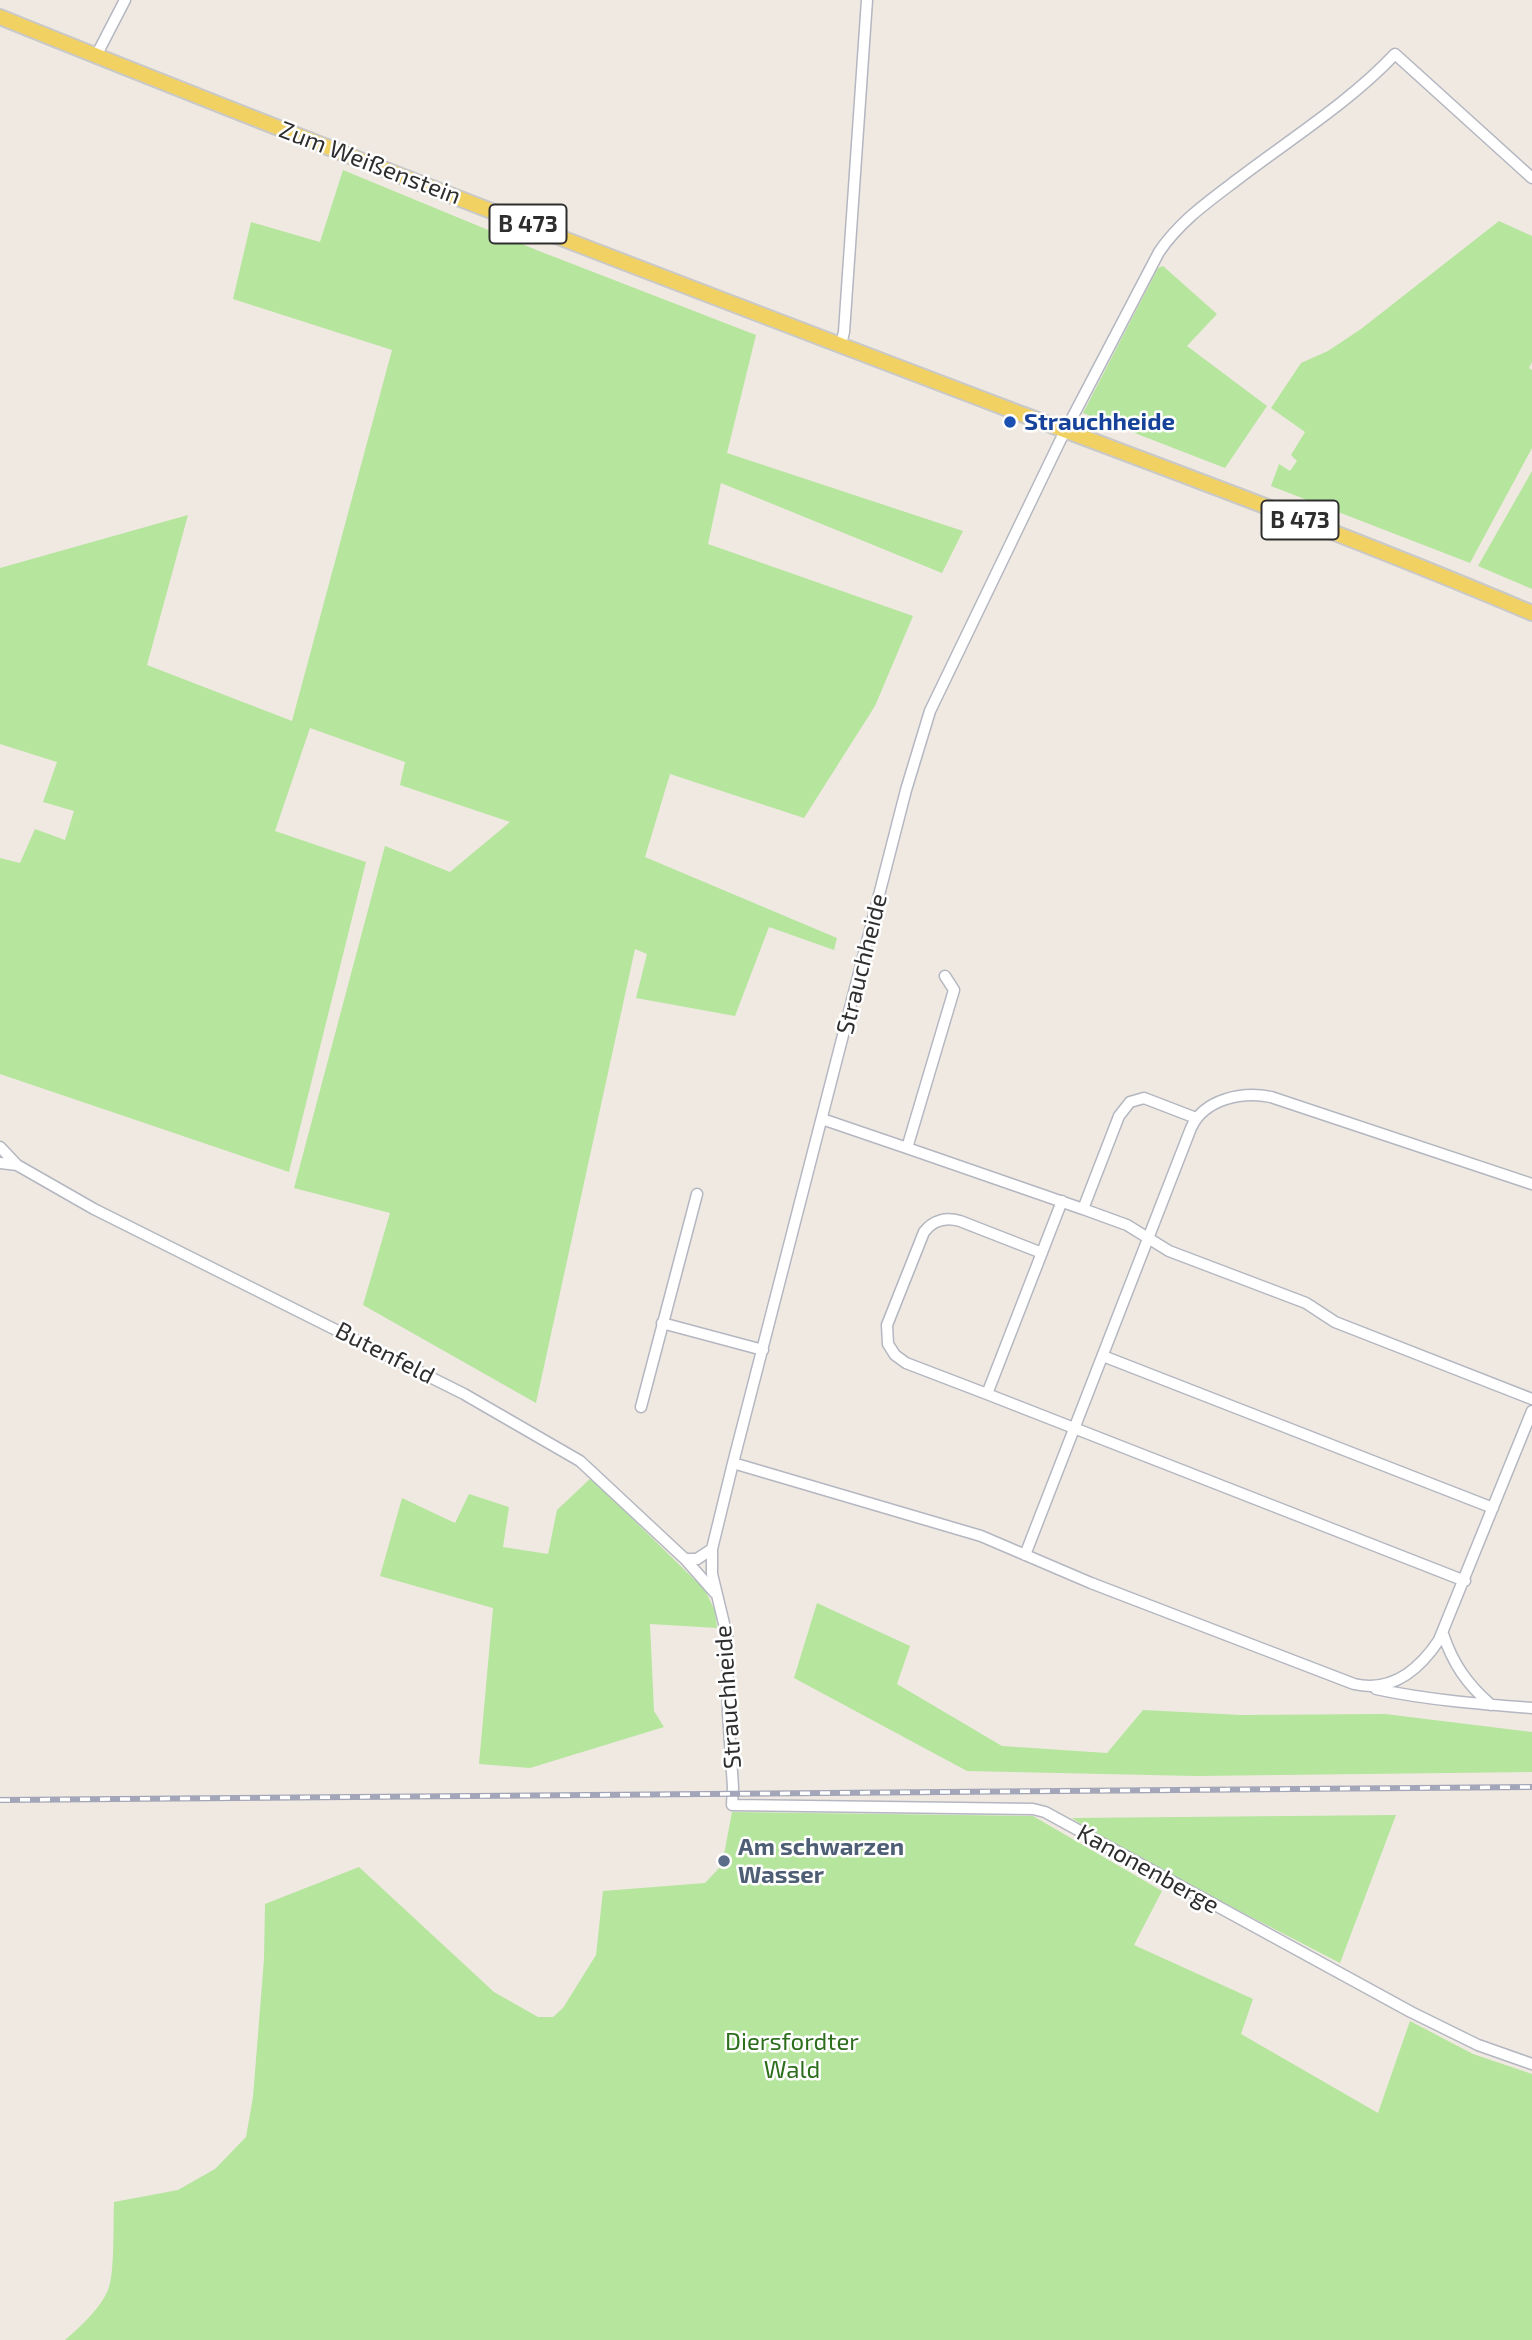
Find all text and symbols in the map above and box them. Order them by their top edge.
street label: Zum Weißenstein [275,115,465,211]
road number: B 473 [490,204,566,244]
place label: Strauchheide [1024,408,1175,436]
marker: Strauchheide [1002,414,1018,430]
road number: B 473 [1262,500,1338,540]
street label: Strauchheide [831,891,893,1037]
street label: Butenfeld [331,1316,439,1390]
street label: Strauchheide [709,1624,747,1770]
street label: Kanonenberge [1072,1818,1224,1920]
place label: Am schwarzen Wasser [738,1833,904,1889]
marker: Am schwarzen Wasser [716,1853,732,1869]
park label: Diersfordter Wald [725,2028,859,2084]

